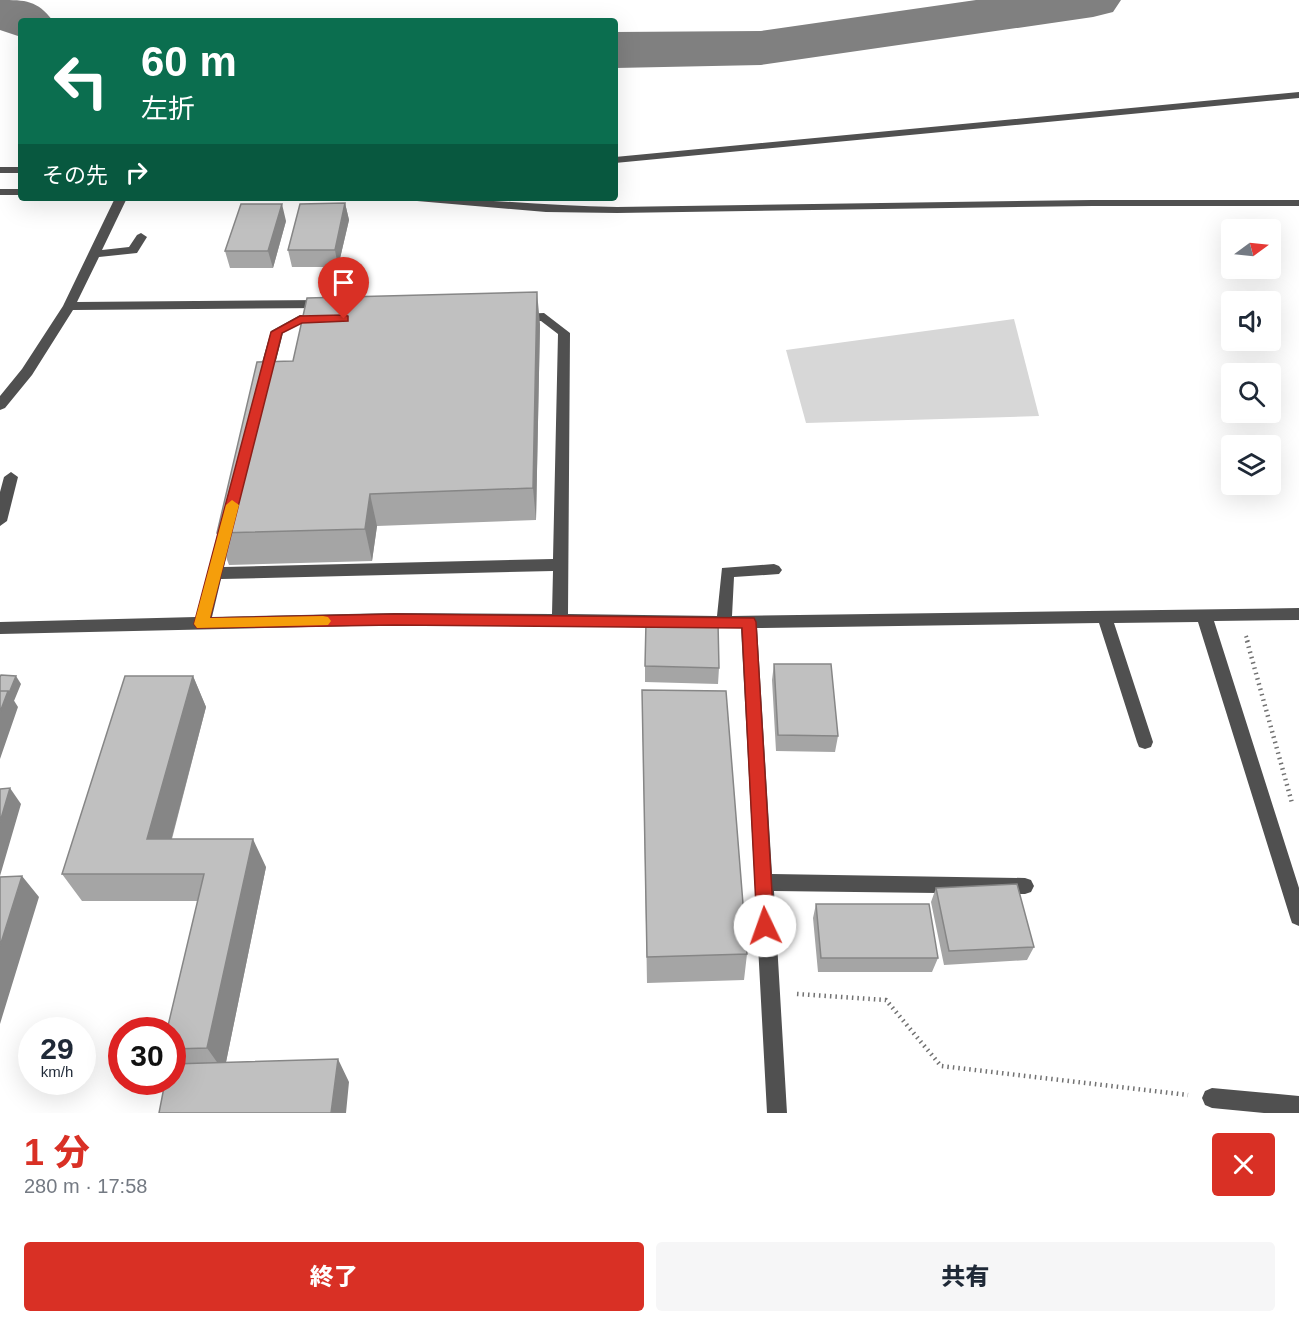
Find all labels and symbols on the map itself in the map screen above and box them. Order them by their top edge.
north arrow [1221,219,1281,279]
pin [318,257,369,319]
position arrow [733,894,797,958]
speed limit sign: 30 [108,1017,186,1095]

